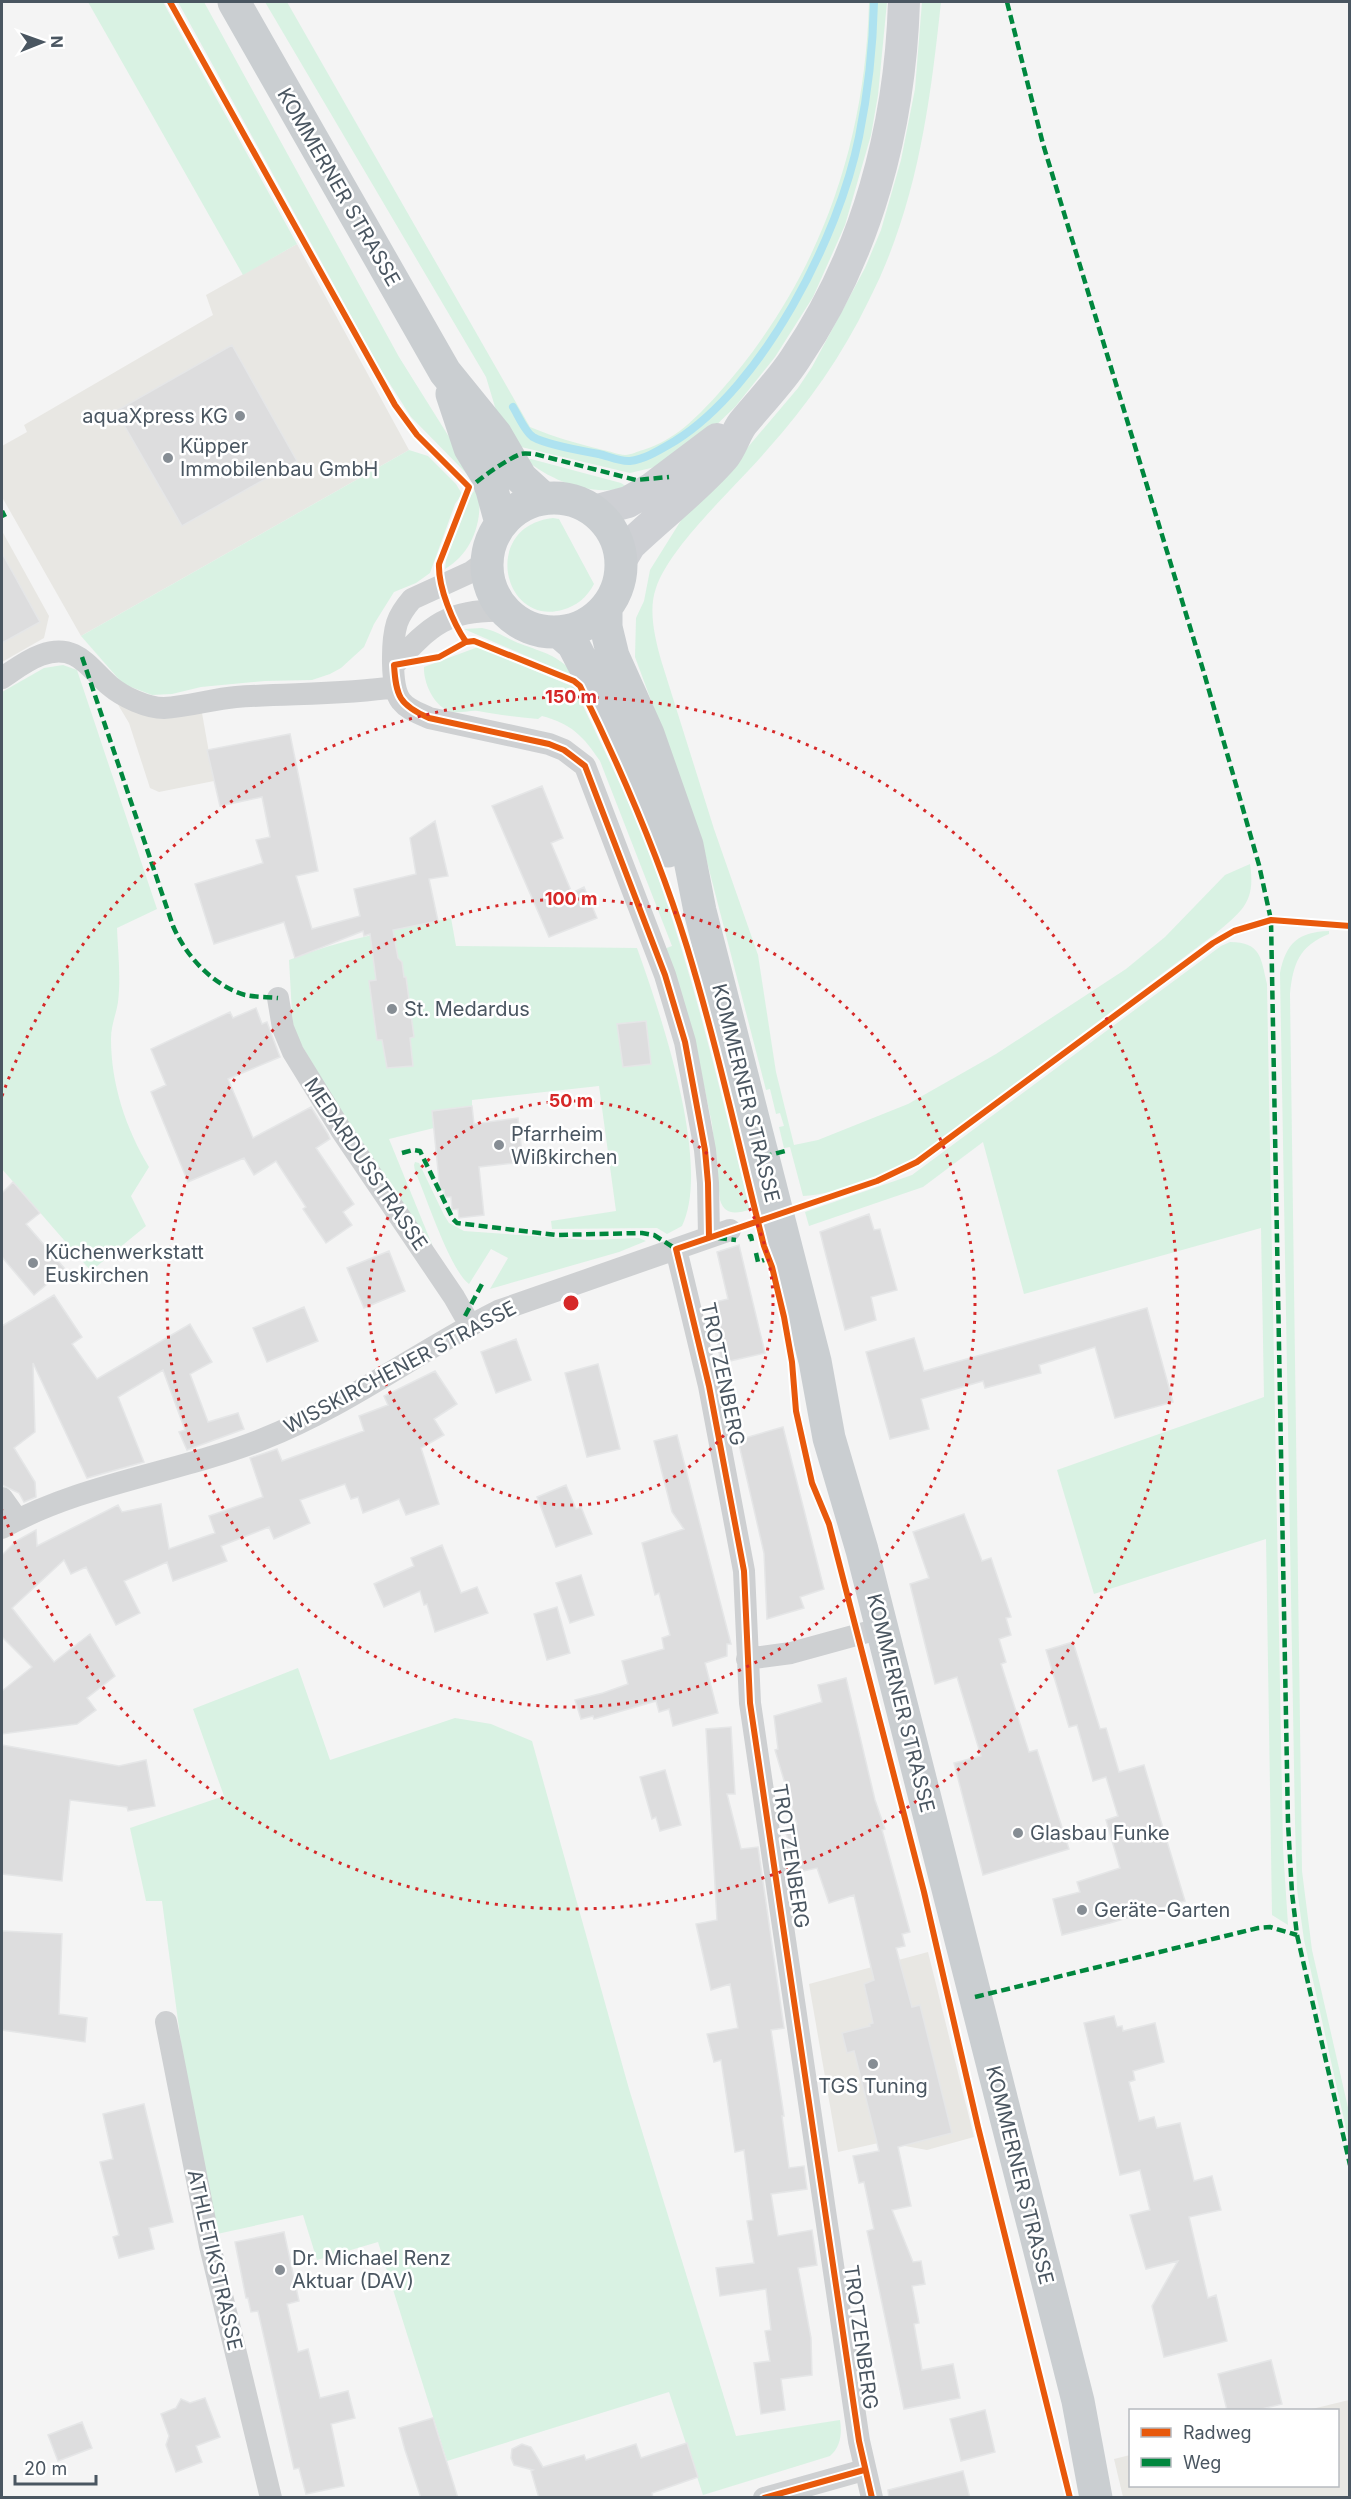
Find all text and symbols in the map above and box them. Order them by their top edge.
north arrow [12,12,72,72]
text: N [47,35,67,48]
street label: KOMMERNER STRASSE [272,84,406,290]
place label: aquaXpress KG [82,404,228,428]
marker: aquaXpress KG [233,409,247,423]
place label: Küpper Immobilenbau GmbH [180,434,379,481]
marker: Küpper Immobilenbau GmbH [161,451,175,465]
text: 150 m [545,686,597,707]
text: 100 m [545,888,597,909]
street label: KOMMERNER STRASSE [707,981,785,1205]
place label: St. Medardus [404,997,530,1021]
marker: St. Medardus [385,1002,399,1016]
street label: MEDARDUSSTRASSE [299,1073,433,1255]
text: 50 m [549,1090,593,1111]
place label: Pfarrheim Wißkirchen [511,1122,618,1169]
marker: Pfarrheim Wißkirchen [492,1138,506,1152]
place label: Küchenwerkstatt Euskirchen [45,1240,204,1287]
marker: Küchenwerkstatt Euskirchen [26,1256,40,1270]
centre of rings [561,1293,581,1313]
street label: WISSKIRCHENER STRASSE [280,1295,520,1439]
street label: TROTZENBERG [696,1300,750,1448]
street label: KOMMERNER STRASSE [862,1591,940,1815]
street label: TROTZENBERG [768,1782,814,1930]
place label: Glasbau Funke [1030,1821,1170,1845]
marker: Glasbau Funke [1011,1826,1025,1840]
place label: Geräte-Garten [1094,1898,1230,1922]
marker: Geräte-Garten [1075,1903,1089,1917]
marker: TGS Tuning [866,2057,880,2071]
street label: KOMMERNER STRASSE [981,2063,1059,2287]
place label: TGS Tuning [818,2074,928,2098]
street label: ATHLETIKSTRASSE [183,2167,247,2353]
place label: Dr. Michael Renz Aktuar (DAV) [292,2246,451,2293]
marker: Dr. Michael Renz Aktuar (DAV) [273,2263,287,2277]
street label: TROTZENBERG [839,2263,883,2411]
legend [1129,2409,1339,2487]
text: Radweg [1183,2422,1252,2443]
scale bar [15,2448,96,2486]
text: Weg [1183,2452,1221,2473]
text: 20 m [24,2458,67,2479]

